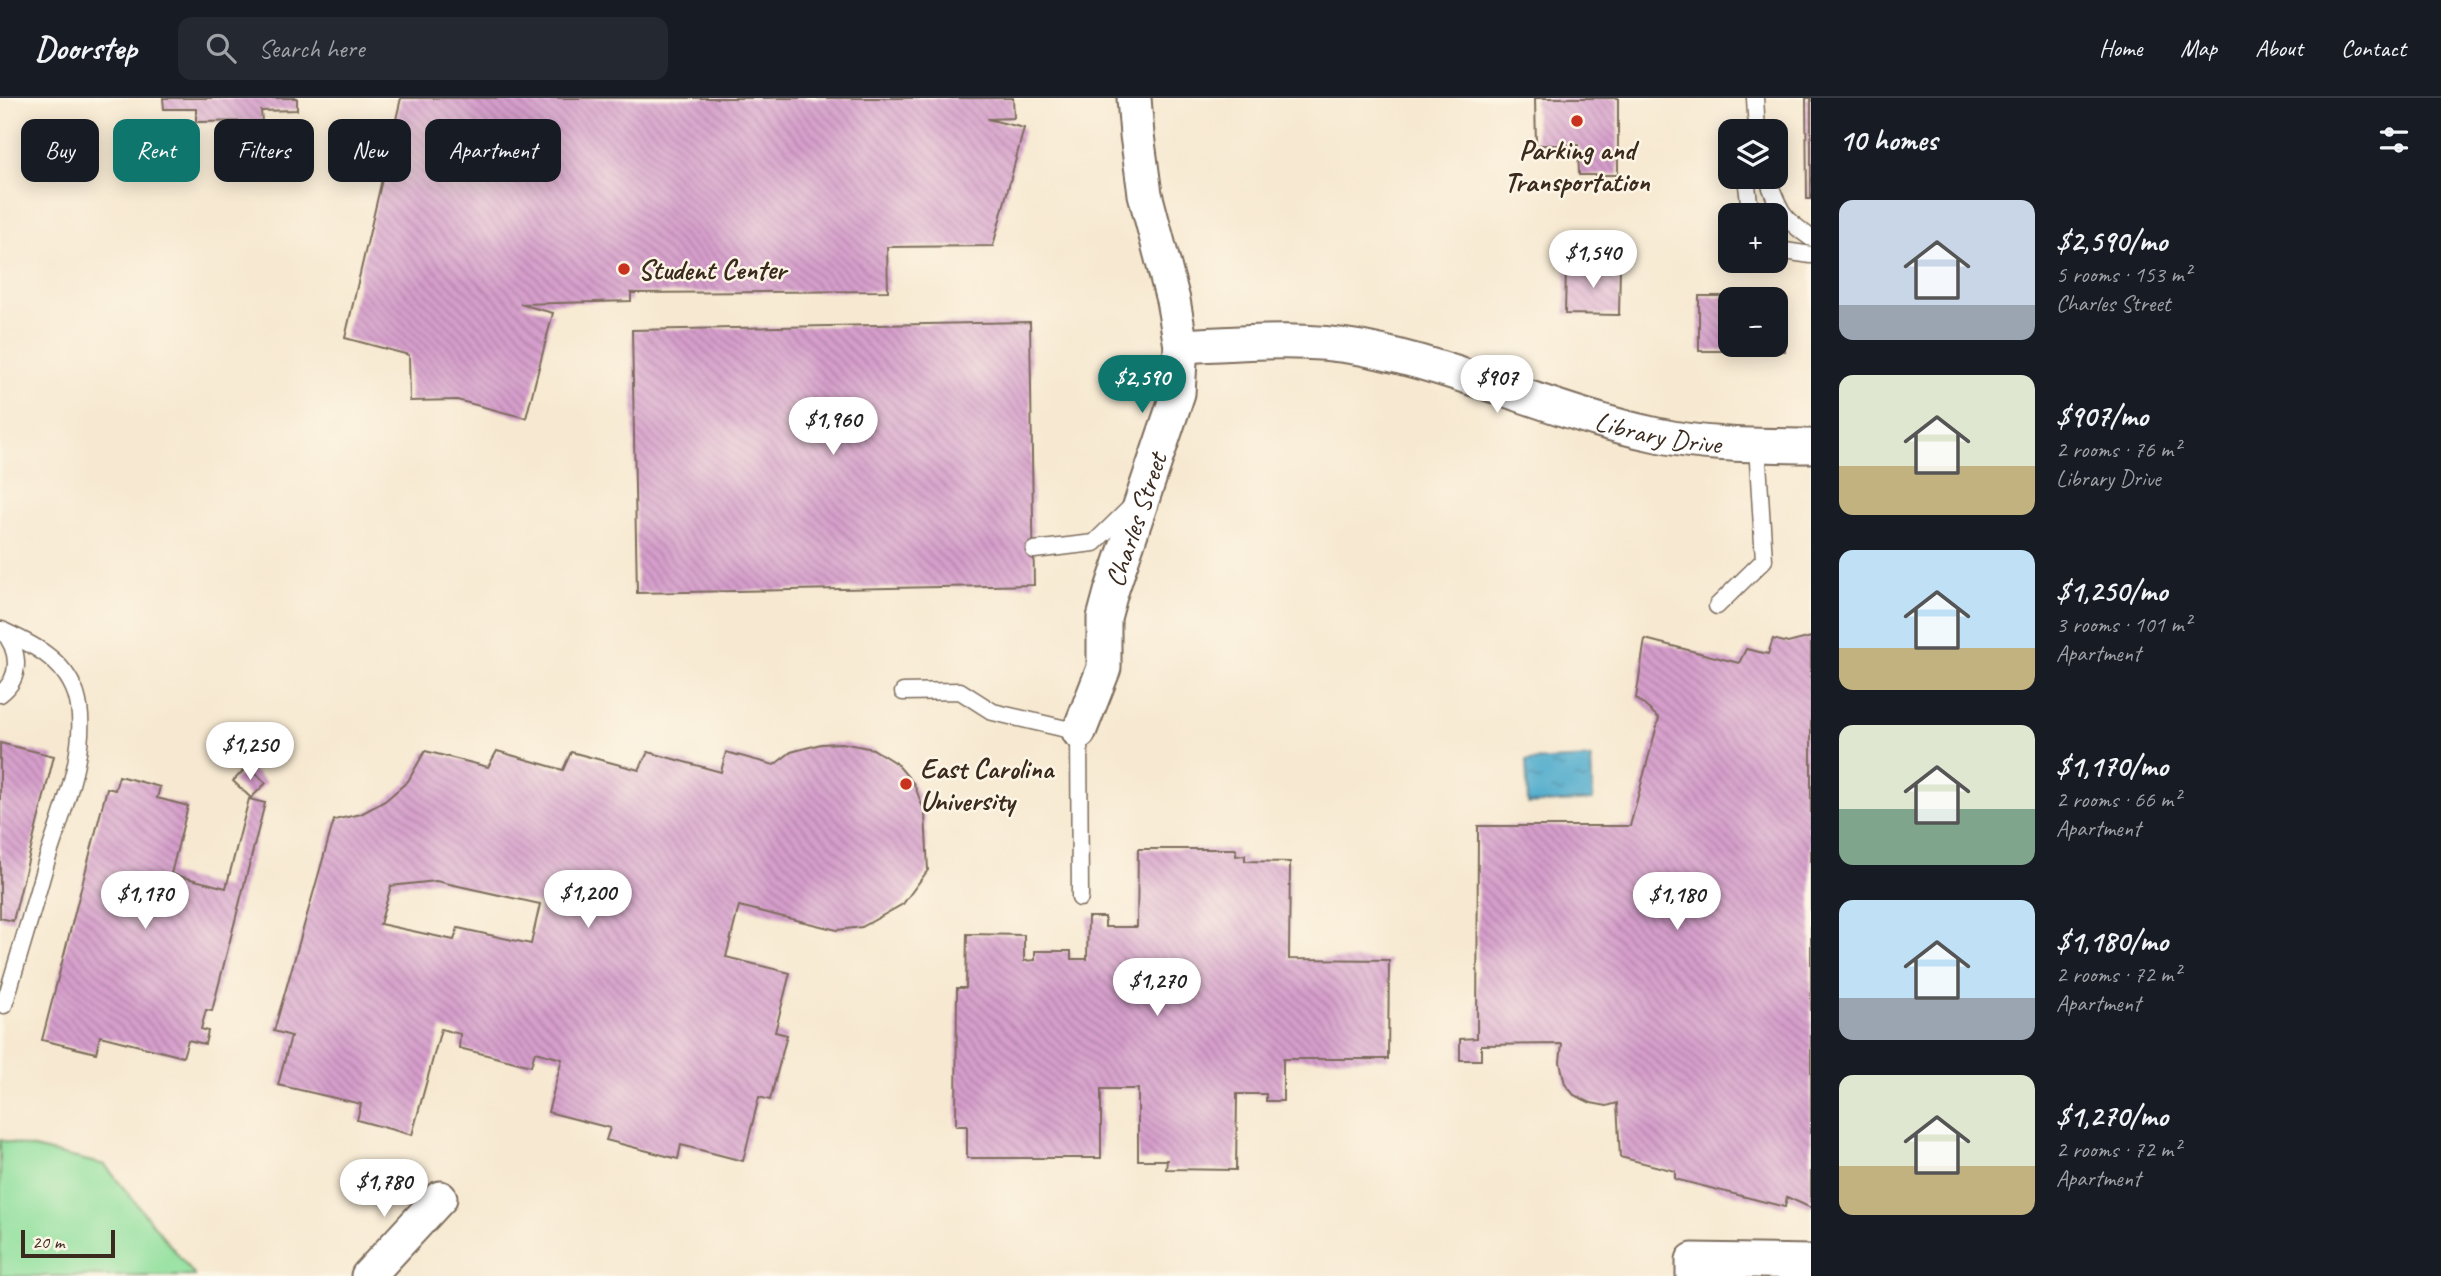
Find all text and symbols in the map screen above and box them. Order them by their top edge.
search box [178,17,668,80]
text: Doorstep [35,27,136,69]
icon: search [202,29,240,67]
text: Search here [258,32,364,65]
text: Home [2099,33,2142,63]
text: Map [2180,33,2217,63]
text: About [2255,33,2303,63]
text: Contact [2341,33,2406,63]
marker: Parking and Transportation [1569,113,1585,129]
chip: Buy [21,119,99,182]
chip: Rent [113,119,200,182]
chip: Filters [214,119,314,182]
chip: New [328,119,411,182]
chip: Apartment [425,119,561,182]
map controls [1718,119,1788,357]
button: layers [1718,119,1788,189]
text: 10 homes [1839,121,1937,159]
icon: filters [2375,121,2413,159]
place label: Parking and Transportation [1504,132,1651,199]
button: + [1718,203,1788,273]
text: $2,590/mo [2056,222,2167,260]
icon: home [1895,228,1979,312]
pin: $1,540 [1536,230,1650,290]
text: $1,540 [1565,238,1621,267]
place label: Student Center [638,252,789,287]
text: 5 rooms · 153 m² [2056,260,2191,289]
marker: Student Center [616,261,632,277]
button: − [1718,287,1788,357]
text: Charles Street [2056,289,2170,318]
pin: $2,590 [1085,356,1199,415]
pin: $907 [1456,356,1538,415]
text: $2,590 [1114,363,1170,392]
text: $907 [1476,363,1518,392]
text: $907/mo [2056,397,2148,435]
pin: $1,960 [776,398,890,457]
street label: Library Drive [1591,403,1724,462]
icon: home [1895,403,1979,487]
text: $1,960 [805,405,861,434]
text: 2 rooms · 76 m² [2056,435,2180,464]
street label: Charles Street [1097,446,1176,591]
text: Library Drive [2056,464,2161,493]
text: $1,250/mo [2056,572,2167,610]
icon: home [1895,578,1979,662]
text: 3 rooms · 101 m² [2056,610,2191,639]
text: Apartment [2056,639,2141,668]
pin: $1,250 [193,722,307,782]
text: $1,250 [222,730,278,759]
text: $1,170/mo [2056,747,2168,785]
place label: East Carolina University [920,751,1056,818]
icon: home [1895,753,1979,837]
marker: East Carolina University [898,776,914,792]
text: 2 rooms · 66 m² [2056,785,2180,814]
text: Apartment [2056,814,2141,843]
pin: $1,200 [531,870,645,930]
pin: $1,170 [88,872,202,931]
pin: $1,180 [1620,872,1734,932]
text: $1,200 [560,878,616,907]
text: $1,170 [117,879,173,908]
text: $1,180 [1649,880,1705,909]
text: $1,180/mo [2056,922,2168,960]
icon: home [1895,928,1979,1012]
pin: $1,270 [1100,958,1214,1018]
text: 2 rooms · 72 m² [2056,960,2180,989]
text: $1,270 [1129,966,1185,995]
text: Apartment [2056,989,2141,1018]
text: $1,270/mo [2056,1097,2168,1135]
icon: home [1895,1103,1979,1187]
text: 2 rooms · 72 m² [2056,1135,2180,1164]
pin: $1,780 [327,1160,441,1219]
text: Apartment [2056,1164,2141,1193]
text: $1,780 [356,1167,412,1196]
scale bar [21,1227,116,1259]
text: 20 m [32,1230,64,1254]

